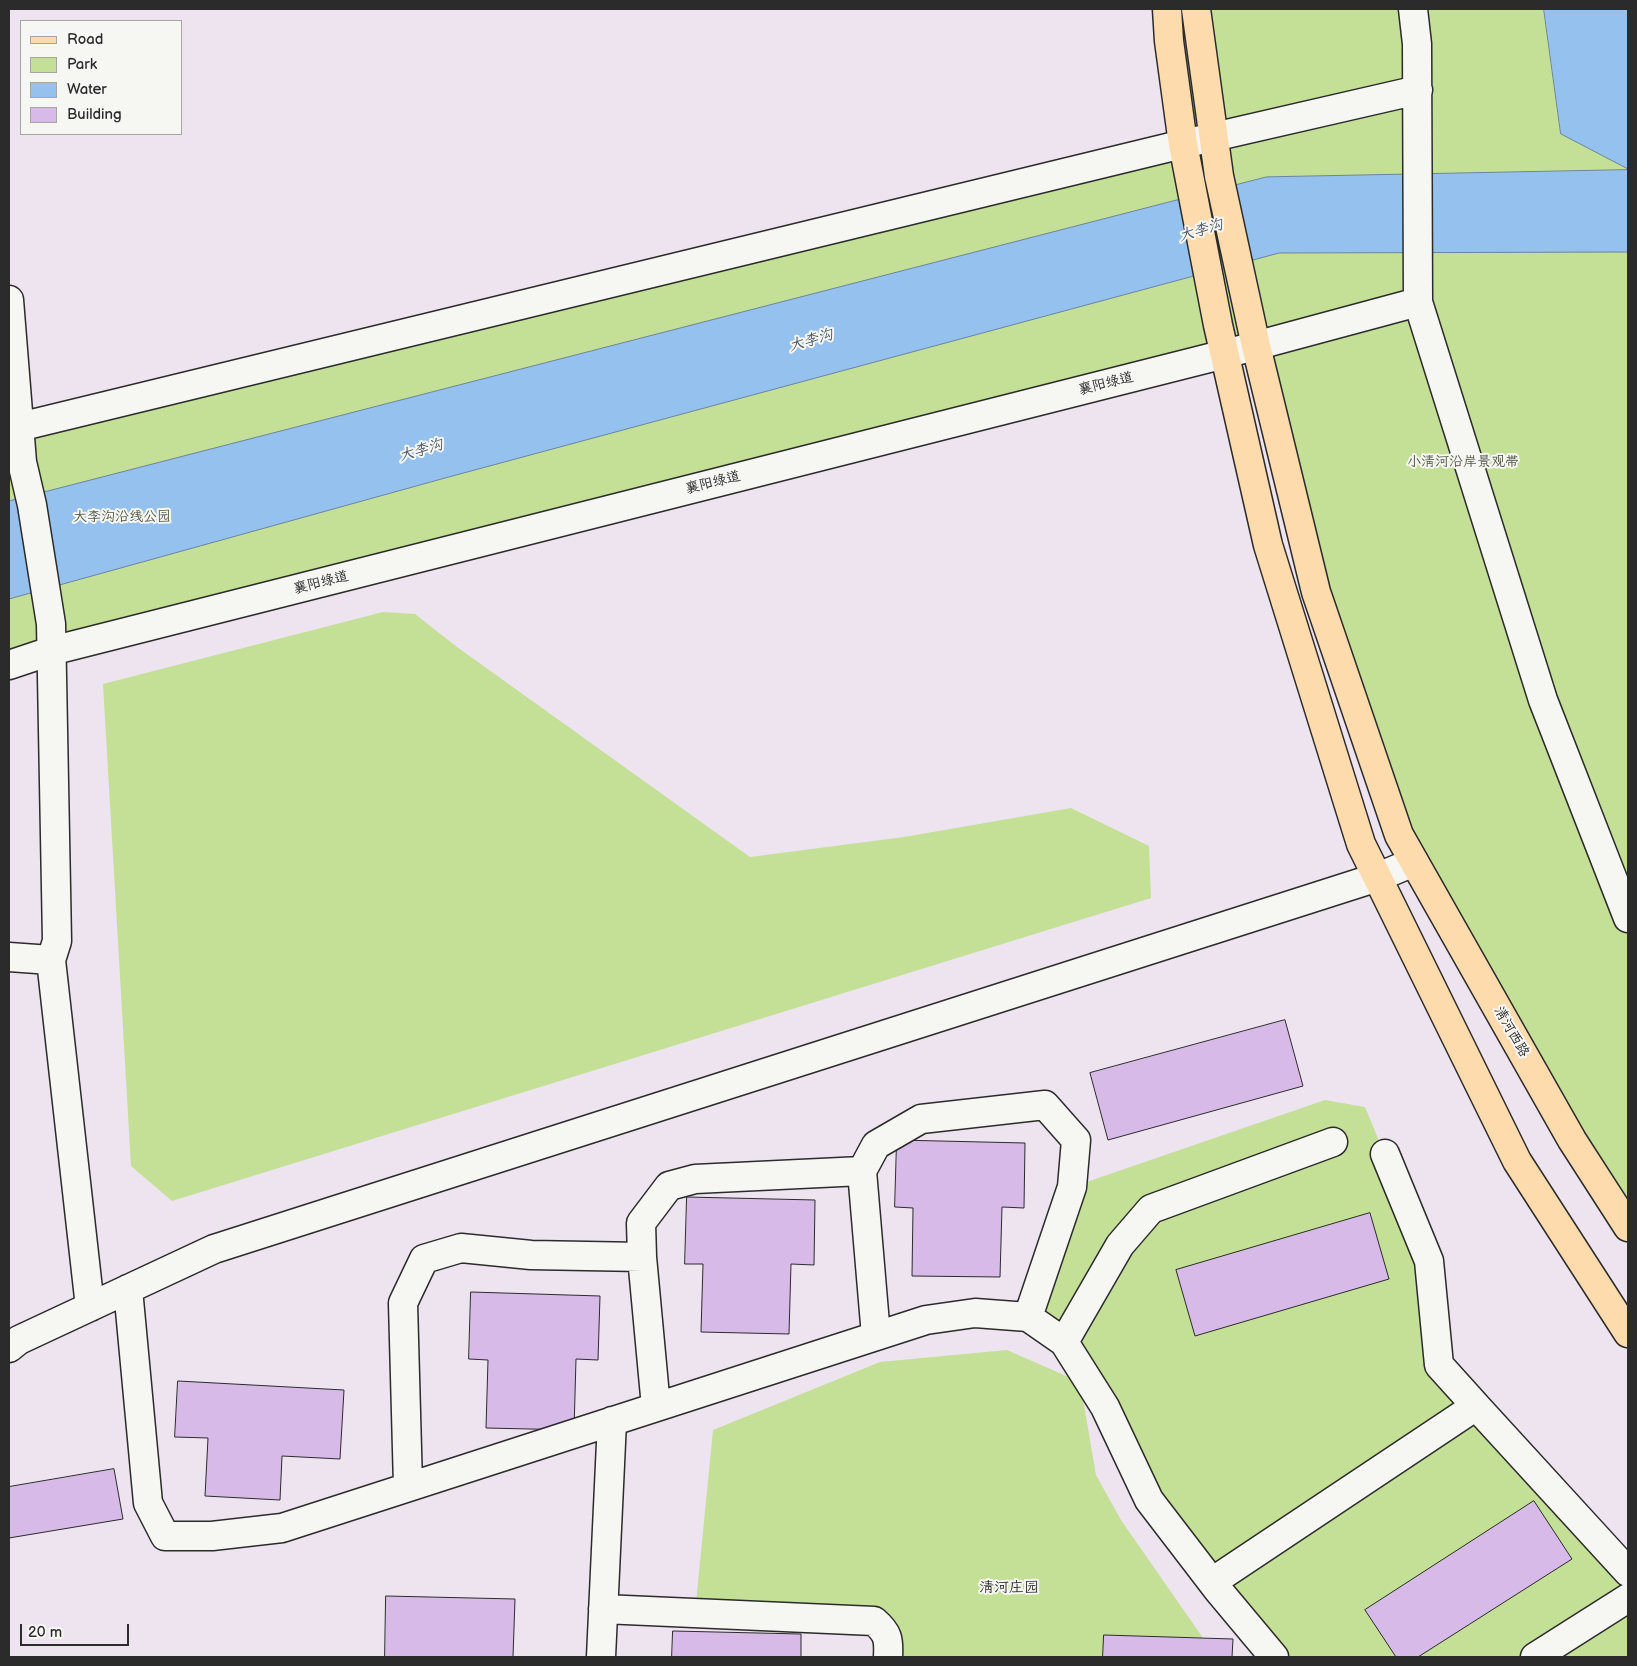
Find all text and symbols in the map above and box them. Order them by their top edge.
legend [20,20,182,135]
text: Road [67,30,103,49]
text: Park [67,55,97,74]
text: Water [67,80,107,99]
text: Building [67,105,122,124]
water label: 大李沟 [1177,216,1225,246]
water label: 大李沟 [787,326,835,356]
street label: 襄阳绿道 [1077,369,1135,399]
water label: 大李沟 [397,436,445,466]
park label: 小清河沿岸景观带 [1407,454,1519,470]
street label: 襄阳绿道 [684,468,742,498]
park label: 大李沟沿线公园 [73,509,171,525]
street label: 襄阳绿道 [292,568,350,598]
street label: 清河西路 [1490,1004,1532,1060]
district label: 清河庄园 [979,1579,1039,1597]
scale bar [22,1614,131,1646]
text: 20 m [28,1623,62,1642]

